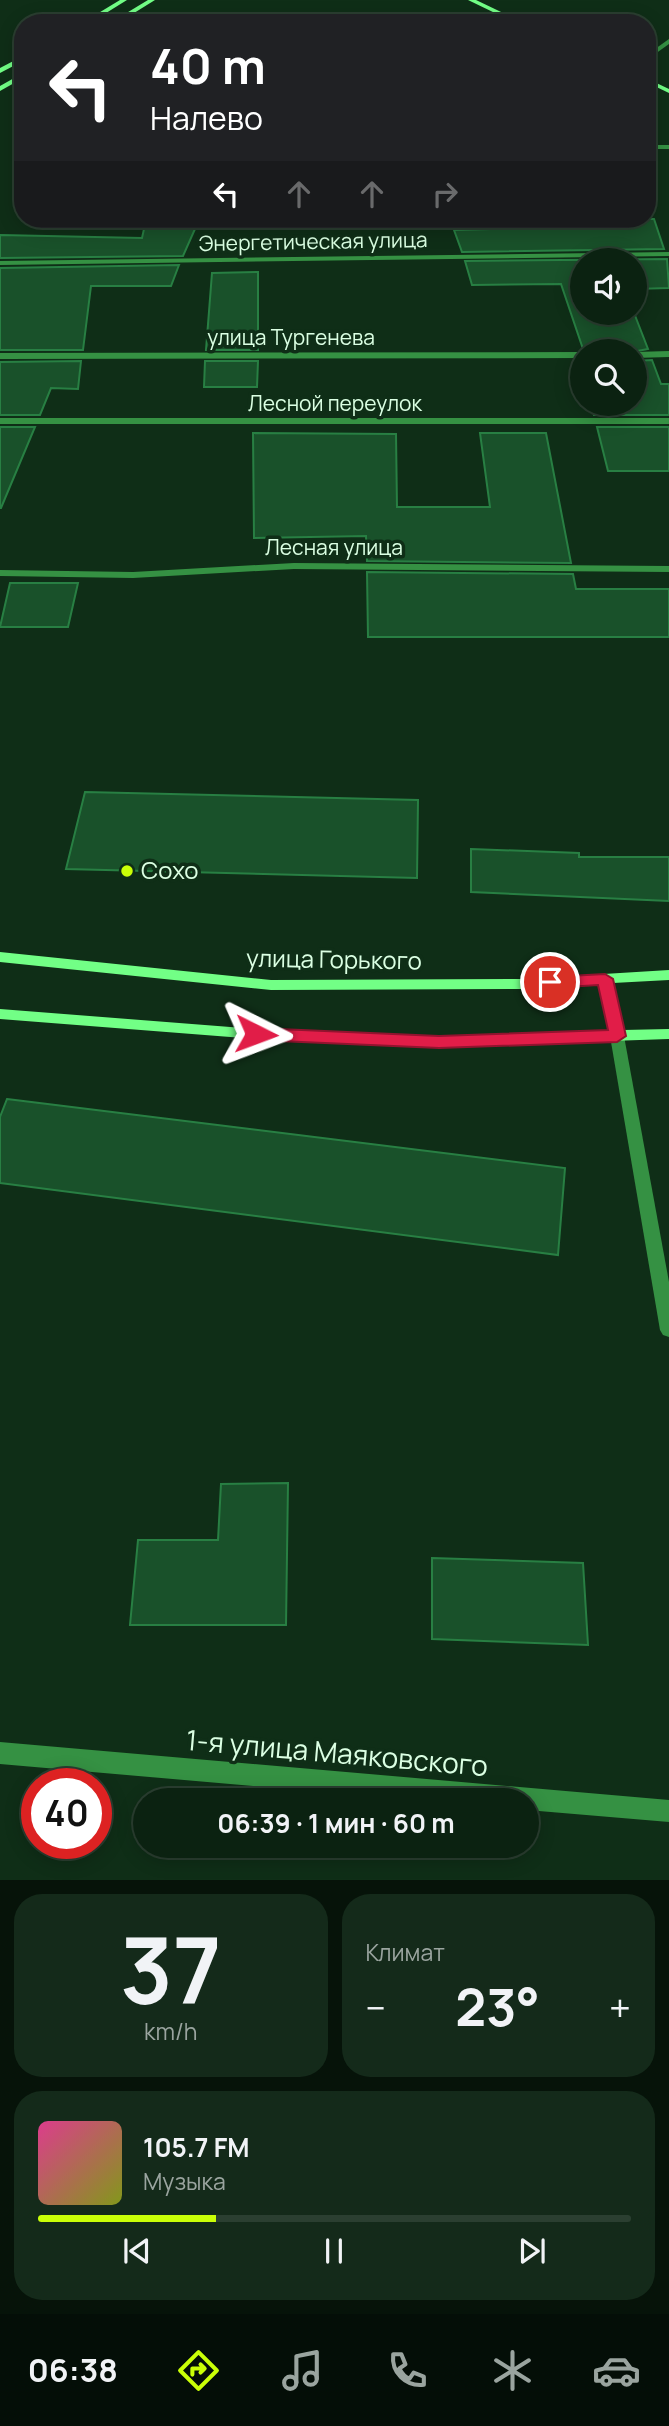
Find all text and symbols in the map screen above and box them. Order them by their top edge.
text: 40 m [150,32,266,99]
icon: left [35,42,126,133]
text: Налево [150,96,263,140]
icon: left [207,175,245,213]
icon: ahead [280,175,318,213]
icon: ahead [353,175,391,213]
icon: right [426,175,464,213]
street label: Энергетическая улица [198,225,428,257]
map controls [570,248,647,416]
button: sound [570,248,647,325]
street label: улица Тургенева [207,323,375,351]
button: search [570,339,647,416]
street label: Лесной переулок [248,389,423,417]
street label: Лесная улица [265,533,403,561]
place label: Сохо [141,853,199,886]
marker: Сохо [119,863,135,879]
street label: улица Горького [246,940,422,977]
pin [520,952,580,1012]
icon: arrive [531,963,569,1001]
position arrow [219,997,293,1071]
street label: 1-я улица Маяковского [184,1720,490,1784]
speed limit sign: 40 [21,1768,112,1859]
text: 06:39 · 1 мин · 60 m [217,1805,455,1841]
text: 37 [120,1907,221,2031]
text: Климат [366,1936,445,1968]
text: 23° [455,1971,540,2042]
text: − [366,1981,386,2033]
text: + [609,1981,631,2033]
text: km/h [144,2015,198,2047]
text: 105.7 FM [143,2129,250,2165]
text: Музыка [143,2165,226,2197]
icon: previous [118,2232,156,2270]
icon: pause [315,2232,353,2270]
icon: next [513,2232,551,2270]
icon: directions [174,2346,223,2395]
icon: music [278,2346,327,2395]
icon: phone [383,2346,432,2395]
icon: climate [488,2346,537,2395]
icon: car [592,2346,641,2395]
text: 06:38 [28,2348,118,2392]

